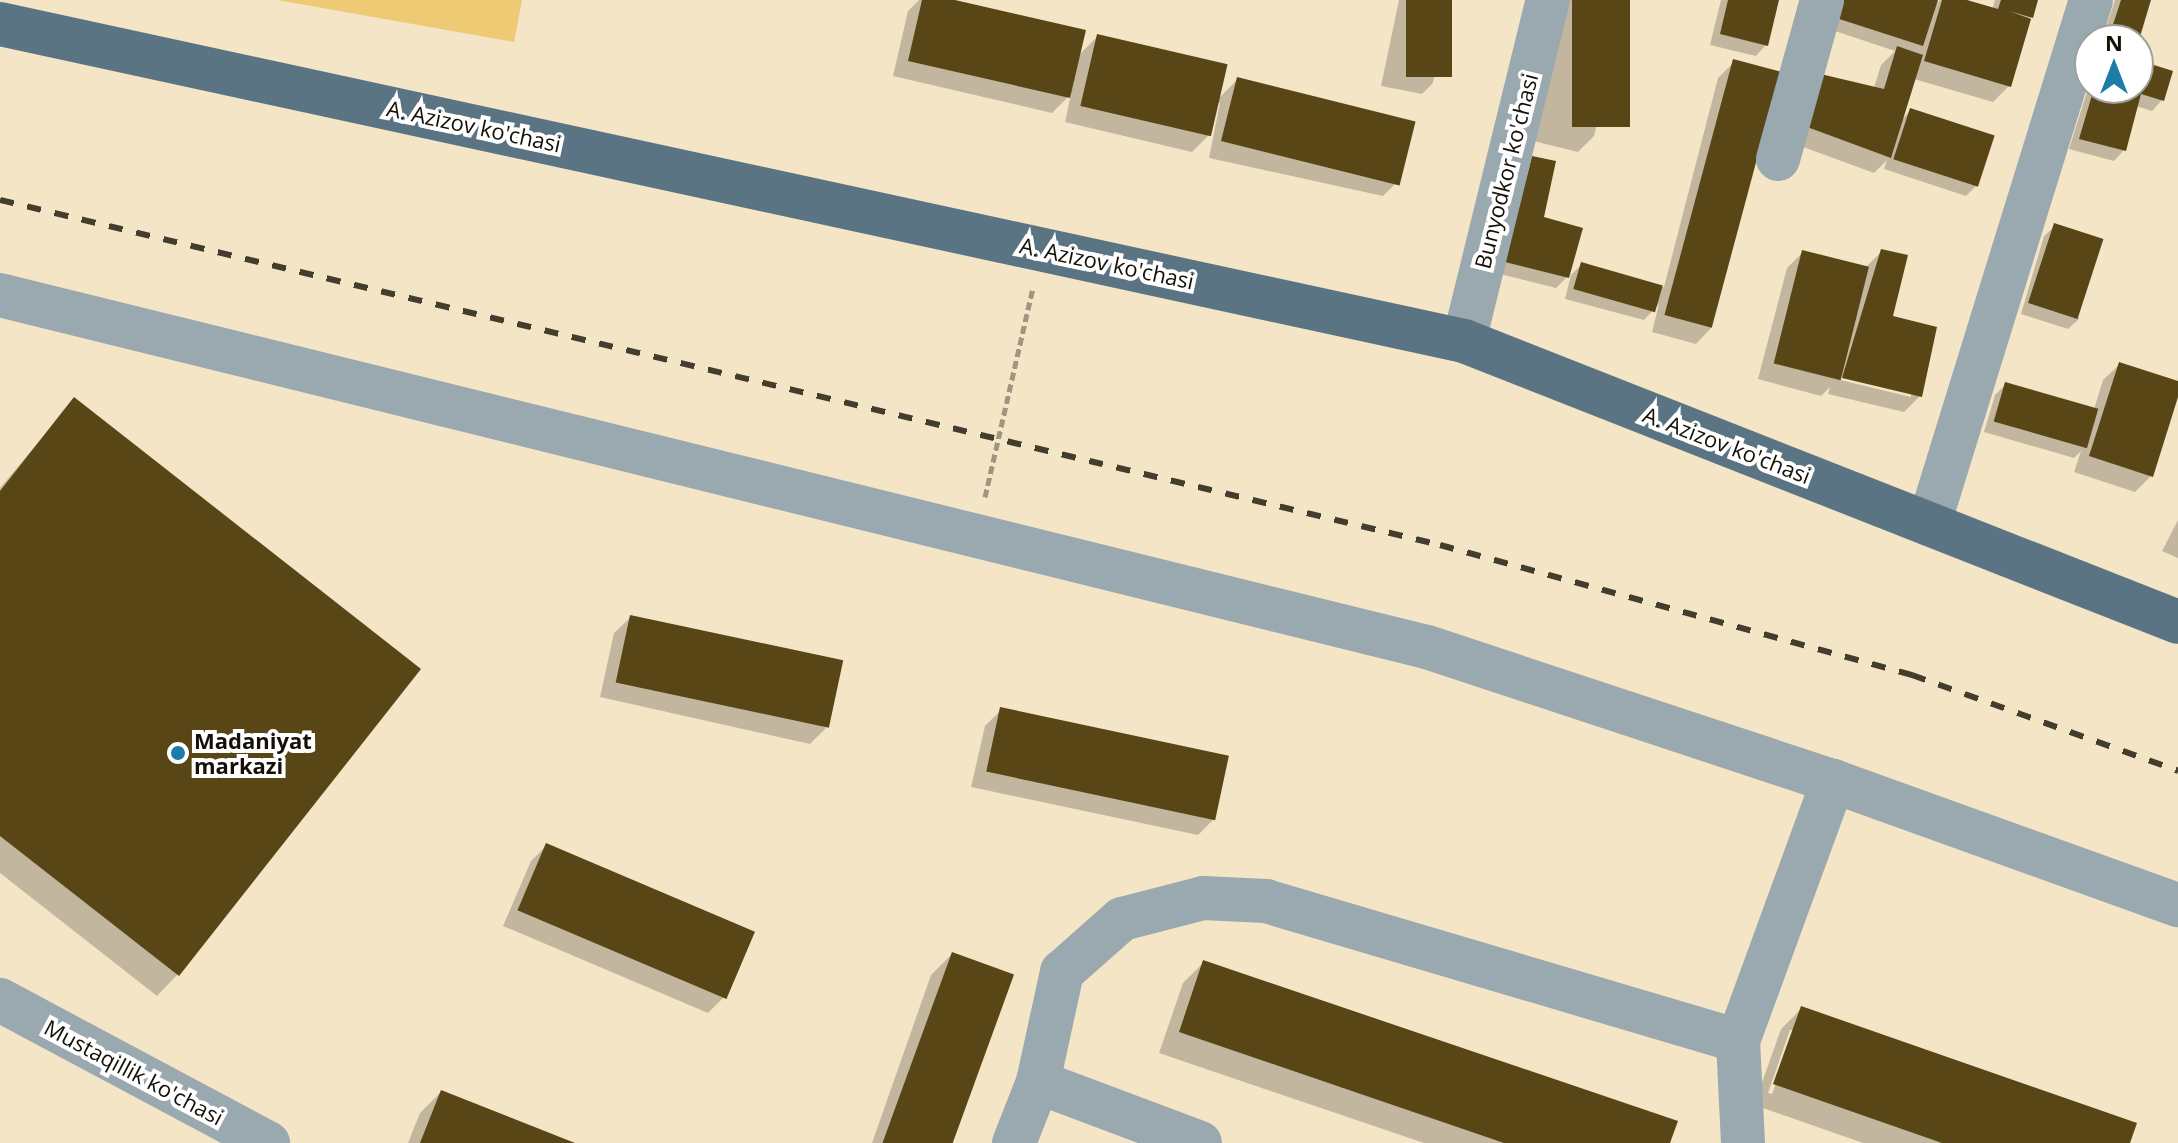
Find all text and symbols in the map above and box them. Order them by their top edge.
north arrow [2074,24,2154,104]
text: N [2105,27,2123,57]
street label: Bunyodkor ko'chasi [1469,71,1543,271]
street label: A. Azizov ko'chasi [385,95,563,157]
street label: A. Azizov ko'chasi [1018,232,1196,294]
street label: A. Azizov ko'chasi [1639,401,1815,489]
place label: Madaniyat markazi [194,727,312,778]
marker: Madaniyat markazi [169,744,187,762]
street label: Mustaqillik ko'chasi [40,1014,228,1130]

